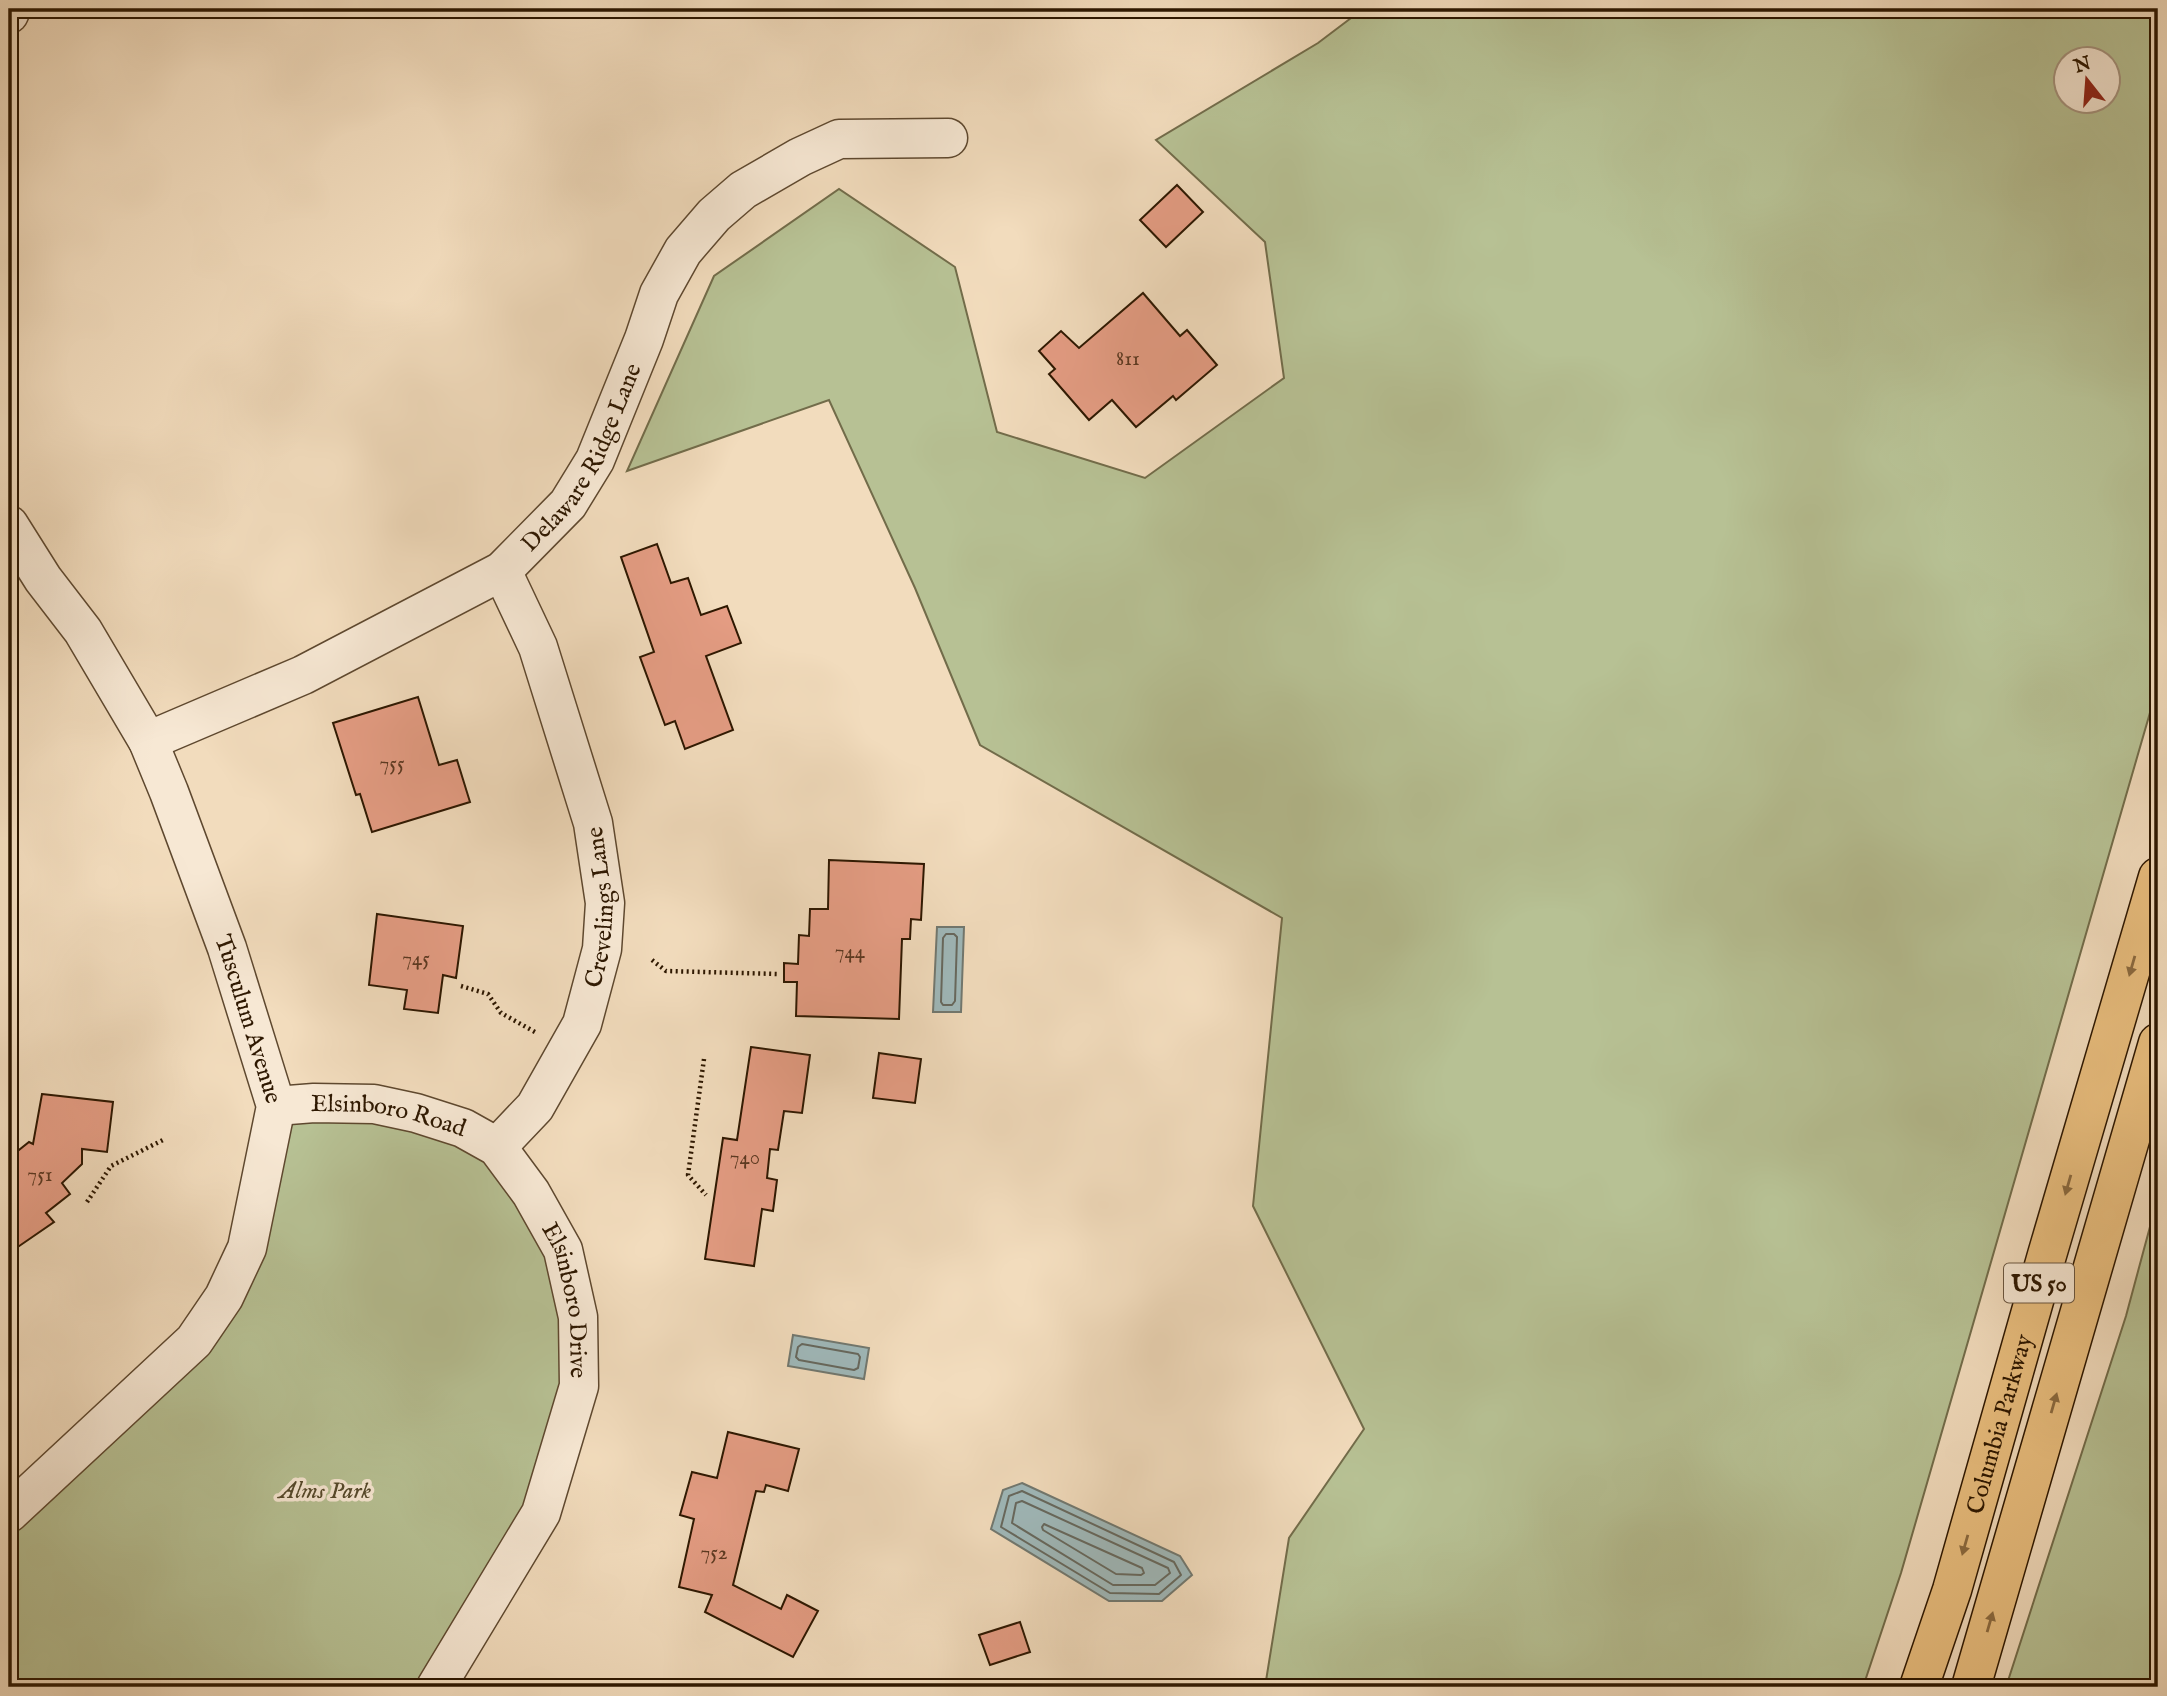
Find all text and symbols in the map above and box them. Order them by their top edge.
north arrow [2052,46,2122,116]
text: N [2070,52,2095,80]
house number: 811 [1116,346,1140,373]
street label: Delaware Ridge Lane [515,359,650,559]
house number: 755 [379,751,405,778]
street label: Crevelings Lane [578,824,622,991]
street label: Tusculum Avenue [206,931,288,1108]
house number: 744 [835,939,866,966]
house number: 745 [402,946,430,973]
one-way arrow [2126,956,2137,978]
street label: Elsinboro Road [311,1089,470,1145]
house number: 740 [730,1145,760,1172]
house number: 751 [27,1162,53,1189]
one-way arrow [2062,1174,2072,1195]
street label: Elsinboro Drive [534,1217,593,1378]
road number: US 50 [2004,1264,2074,1302]
street label: Columbia Parkway [1960,1331,2041,1518]
one-way arrow [2049,1392,2059,1413]
park label: Alms Park [276,1476,371,1507]
one-way arrow [1959,1534,1969,1555]
house number: 752 [700,1540,728,1567]
one-way arrow [1985,1610,1996,1632]

